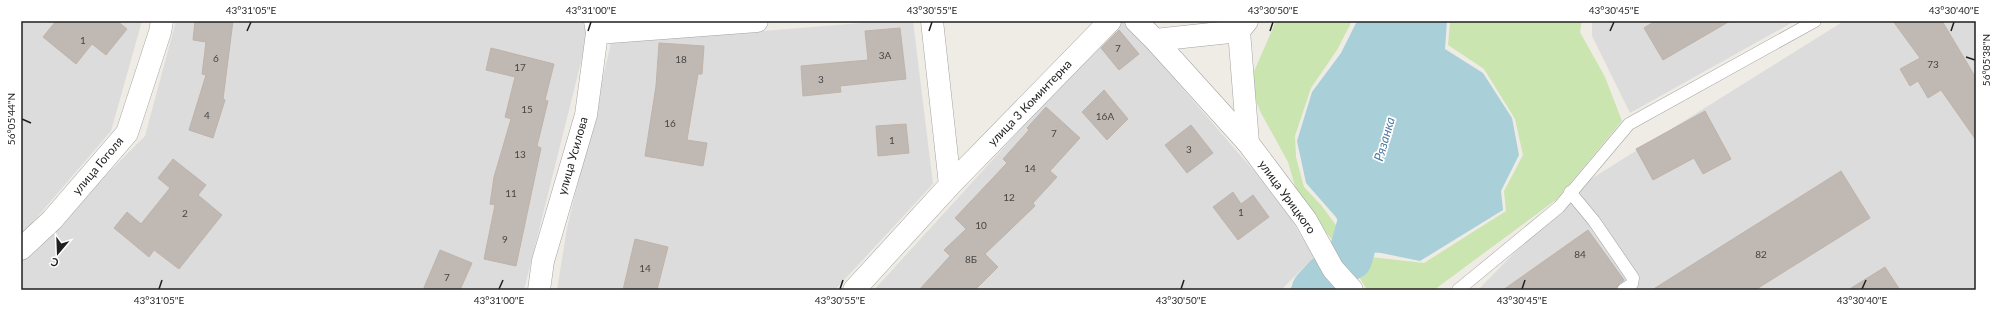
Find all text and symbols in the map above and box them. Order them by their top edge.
text: 43°31'05"E [226,4,276,16]
text: 43°31'00"E [566,4,616,16]
text: 43°30'55"E [907,4,957,16]
text: 43°30'50"E [1248,4,1298,16]
text: 43°30'45"E [1589,4,1639,16]
text: 43°30'40"E [1929,4,1979,16]
house number: 1 [80,34,86,46]
text: 56°05'38"N [1980,34,1992,86]
house number: 7 [1115,42,1121,54]
house number: 3А [879,49,892,61]
house number: 6 [213,52,219,64]
house number: 18 [675,53,687,65]
street label: улица 3 Коминтерна [985,56,1075,149]
house number: 73 [1927,58,1939,70]
house number: 17 [514,61,526,73]
house number: 3 [818,73,824,85]
text: 56°05'44"N [5,93,17,145]
house number: 15 [521,103,533,115]
house number: 4 [204,109,210,121]
house number: 16А [1096,110,1114,122]
street label: улица Усилова [554,115,591,197]
water label: Рязанка [1370,115,1398,163]
house number: 16 [664,117,676,129]
house number: 7 [1051,127,1057,139]
street label: улица Гоголя [69,133,126,198]
house number: 1 [889,134,895,146]
house number: 3 [1186,143,1192,155]
house number: 13 [514,148,526,160]
street label: улица Урицкого [1256,157,1319,237]
house number: 14 [1024,162,1036,174]
house number: 11 [505,187,517,199]
house number: 12 [1003,191,1015,203]
house number: 1 [1238,206,1244,218]
house number: 2 [182,207,188,219]
house number: 10 [975,219,987,231]
north arrow [38,233,78,273]
house number: 9 [502,233,508,245]
house number: 84 [1574,248,1586,260]
house number: 82 [1755,248,1767,260]
house number: 8Б [965,253,977,265]
text: С [48,255,60,270]
house number: 14 [639,262,651,274]
house number: 7 [444,271,450,283]
text: 43°31'05"E [134,294,184,306]
text: 43°31'00"E [474,294,524,306]
text: 43°30'55"E [815,294,865,306]
text: 43°30'50"E [1156,294,1206,306]
text: 43°30'45"E [1497,294,1547,306]
text: 43°30'40"E [1837,294,1887,306]

